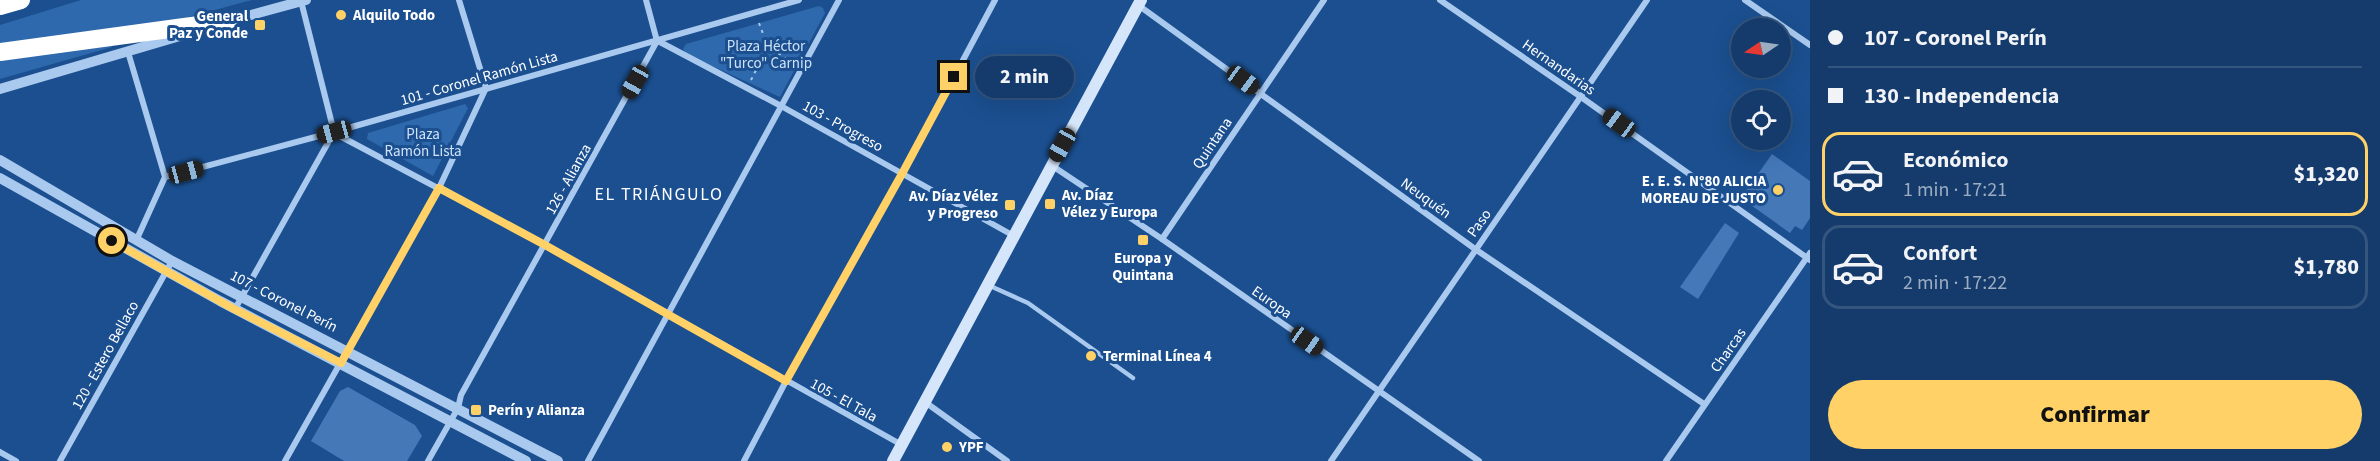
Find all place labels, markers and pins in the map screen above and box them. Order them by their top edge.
place label: Alquilo Todo [352,5,435,26]
place label: General Paz y Conde [169,6,249,44]
marker: Alquilo Todo [334,8,348,22]
marker: General Paz y Conde [253,18,267,32]
place label: E. E. S. N°80 ALICIA MOREAU DE JUSTO [1641,171,1766,209]
marker: E. E. S. N°80 ALICIA MOREAU DE JUSTO [1771,183,1785,197]
place label: Av. Díaz Vélez y Europa [1061,185,1158,223]
place label: Av. Díaz Vélez y Progreso [908,186,998,224]
marker: Av. Díaz Vélez y Europa [1043,197,1057,211]
marker: Av. Díaz Vélez y Progreso [1003,198,1017,212]
marker: Europa y Quintana [1136,233,1150,247]
place label: Europa y Quintana [1112,248,1174,286]
place label: Terminal Línea 4 [1103,346,1212,367]
marker: Terminal Línea 4 [1084,349,1098,363]
place label: Perín y Alianza [488,400,585,421]
marker: Perín y Alianza [469,403,483,417]
place label: YPF [958,437,984,458]
marker: YPF [940,440,954,454]

